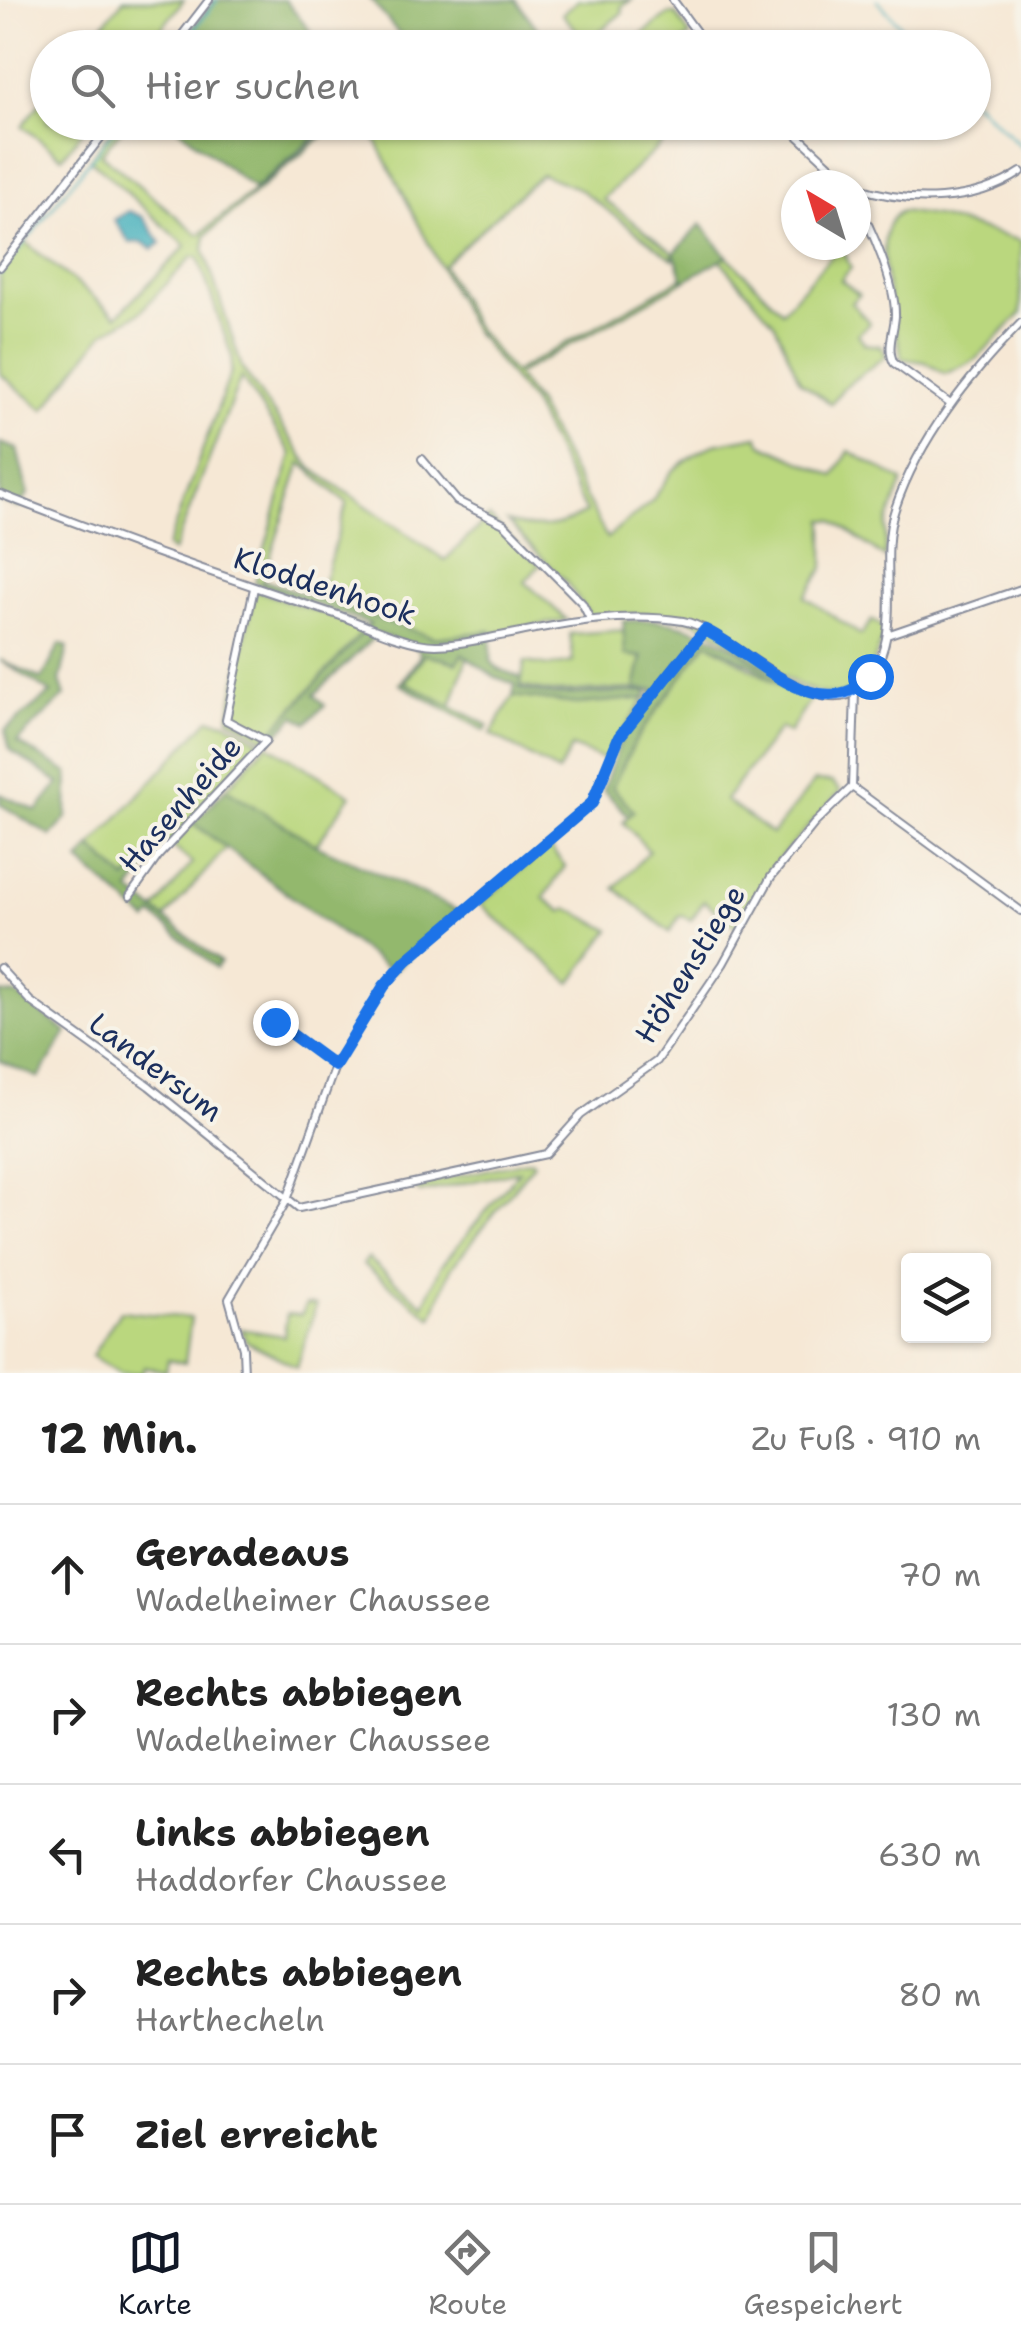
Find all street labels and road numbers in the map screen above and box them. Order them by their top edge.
street label: Kloddenhook [228,537,422,635]
street label: Hasenheide [109,727,251,881]
street label: Höhenstiege [625,877,755,1051]
street label: Landersum [80,1003,232,1131]

